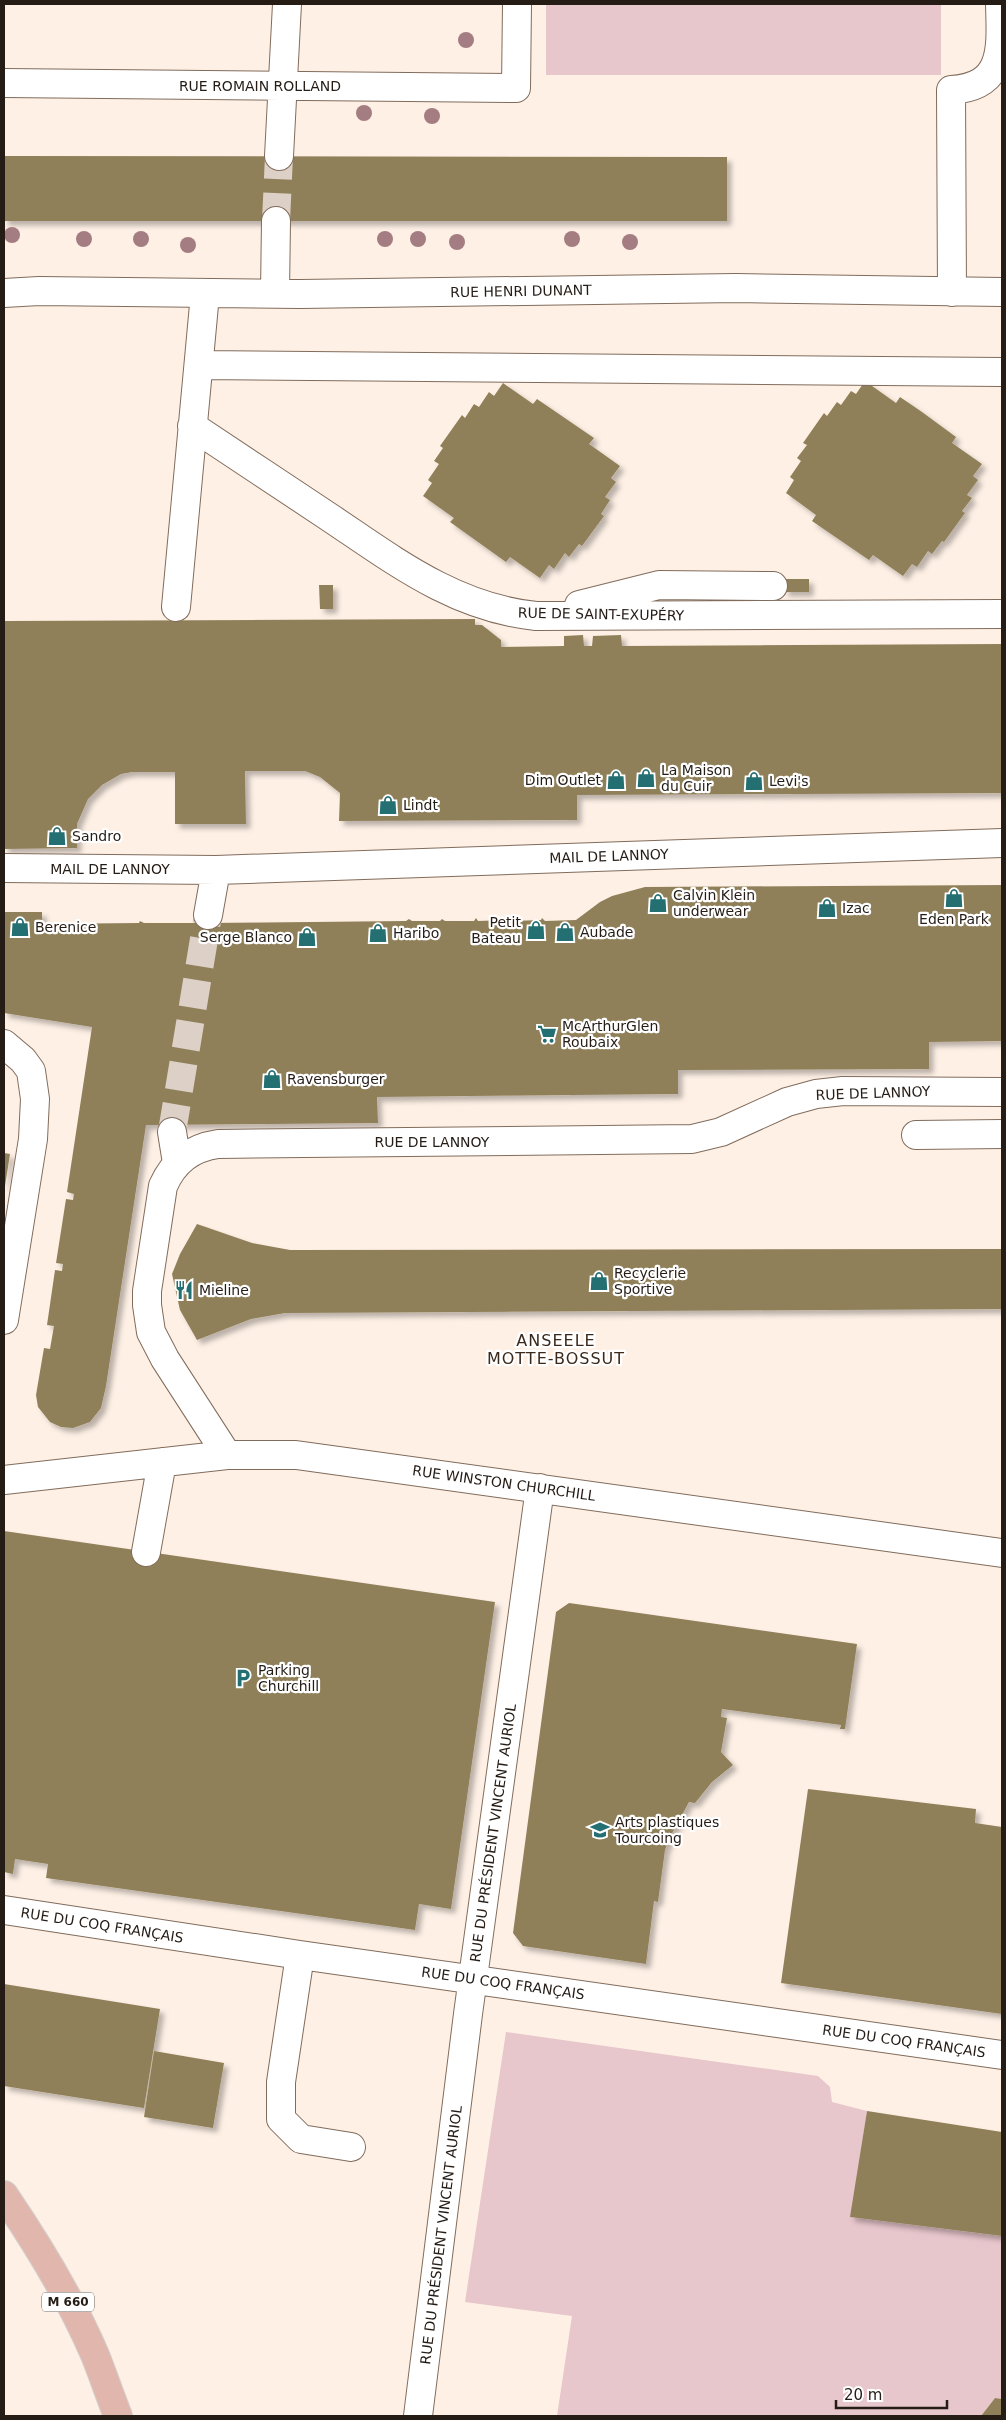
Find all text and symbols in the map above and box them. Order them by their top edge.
street label: RUE ROMAIN ROLLAND [179,78,341,94]
street label: RUE HENRI DUNANT [450,282,592,300]
street label: RUE DE SAINT-EXUPÉRY [518,605,685,623]
place label: La Maison du Cuir [661,762,731,794]
shop icon: La Maison du Cuir [635,767,657,789]
shop icon: Dim Outlet [605,769,627,791]
shop icon: Levi's [743,770,765,792]
place label: Dim Outlet [525,772,602,788]
place label: Levi's [769,773,808,789]
shop icon: Lindt [377,794,399,816]
place label: Lindt [403,797,438,813]
shop icon: Sandro [46,825,68,847]
place label: Sandro [72,828,121,844]
street label: MAIL DE LANNOY [549,846,669,866]
street label: MAIL DE LANNOY [50,861,170,877]
place label: Calvin Klein underwear [673,887,755,919]
shop icon: Eden Park [943,887,965,909]
shop icon: Calvin Klein underwear [647,892,669,914]
shop icon: Izac [816,897,838,919]
place label: Izac [842,900,870,916]
place label: Eden Park [919,911,990,927]
place label: Petit Bateau [471,914,521,946]
shop icon: Berenice [9,916,31,938]
place label: Berenice [35,919,96,935]
shop icon: Petit Bateau [525,919,547,941]
shop icon: Aubade [554,921,576,943]
shop icon: Haribo [367,922,389,944]
place label: Aubade [580,924,633,940]
place label: Haribo [393,925,439,941]
shop icon: Serge Blanco [296,926,318,948]
place label: Serge Blanco [200,929,292,945]
place label: McArthurGlen Roubaix [562,1018,658,1050]
supermarket icon: McArthurGlen Roubaix [536,1023,558,1045]
shop icon: Ravensburger [261,1068,283,1090]
place label: Ravensburger [287,1071,385,1087]
street label: RUE DE LANNOY [815,1083,931,1103]
street label: RUE DE LANNOY [375,1134,490,1150]
place label: Recyclerie Sportive [614,1265,686,1297]
shop icon: Recyclerie Sportive [588,1270,610,1292]
restaurant icon: Mieline [173,1279,195,1301]
place label: Mieline [199,1282,249,1298]
district label: ANSEELE MOTTE-BOSSUT [487,1331,625,1368]
street label: RUE WINSTON CHURCHILL [411,1462,597,1504]
place label: Parking Churchill [258,1662,319,1694]
parking icon: Parking Churchill [232,1667,254,1689]
street label: RUE DU PRÉSIDENT VINCENT AURIOL [467,1703,519,1963]
place label: Arts plastiques Tourcoing [614,1814,719,1846]
school or university icon: Arts plastiques Tourcoing [589,1819,611,1841]
street label: RUE DU COQ FRANÇAIS [19,1904,185,1946]
street label: RUE DU COQ FRANÇAIS [420,1964,586,2002]
street label: RUE DU COQ FRANÇAIS [821,2022,987,2060]
street label: RUE DU PRÉSIDENT VINCENT AURIOL [417,2104,465,2365]
road number: M 660 [42,2292,94,2312]
scale bar [836,2378,947,2410]
text: 20 m [844,2386,882,2404]

